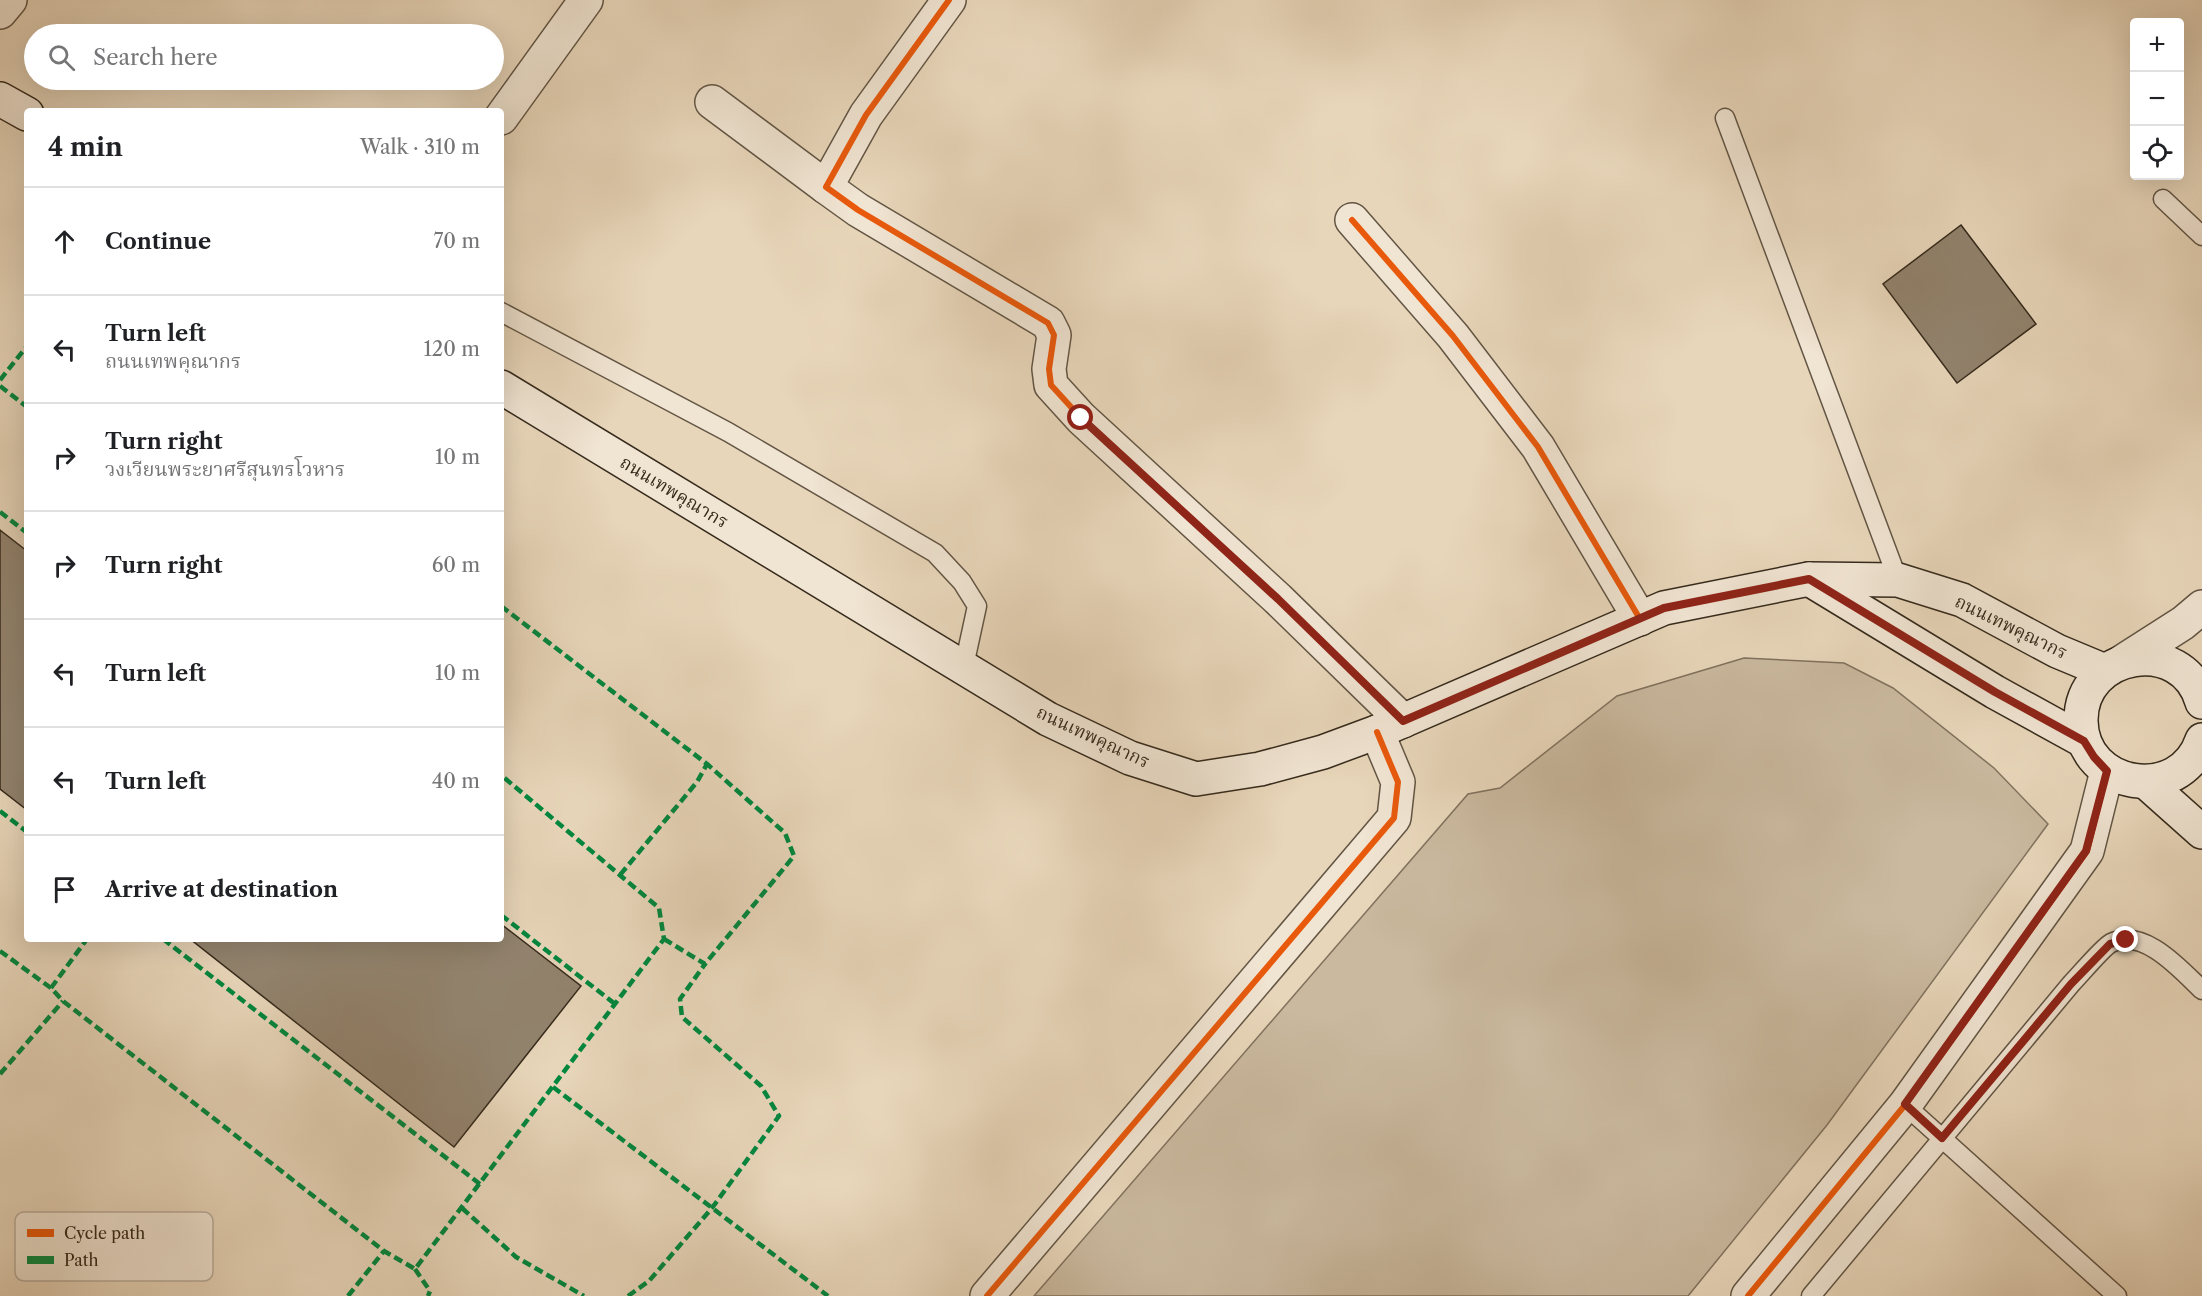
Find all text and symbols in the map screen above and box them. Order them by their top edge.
map controls [2130,18,2184,180]
button: + [2130,18,2184,72]
search box [24,24,504,90]
icon: search [45,41,78,74]
text: Search here [93,44,218,71]
button: − [2130,72,2184,126]
button: locate [2130,126,2184,180]
text: 4 min [48,131,123,163]
text: Walk · 310 m [360,135,480,159]
icon: ahead [48,225,81,258]
text: Continue [105,228,211,255]
text: 70 m [434,229,480,253]
text: Turn left [105,320,206,347]
icon: left [48,333,81,366]
text: 120 m [423,337,480,361]
text: ถนนเทพคุณากร [105,349,241,373]
route start [1067,404,1093,430]
text: Turn right [105,428,223,455]
icon: right [48,441,81,474]
text: 10 m [435,445,480,469]
street label: ถนนเทพคุณากร [615,451,732,534]
text: วงเวียนพระยาศรีสุนทรโวหาร [105,457,345,481]
icon: right [48,549,81,582]
text: Turn right [105,552,223,579]
text: 60 m [432,553,480,577]
street label: ถนนเทพคุณากร [1951,590,2071,665]
icon: left [48,657,81,690]
text: Turn left [105,660,206,687]
text: 10 m [435,661,480,685]
street label: ถนนเทพคุณากร [1032,701,1153,774]
icon: left [48,765,81,798]
text: Turn left [105,768,206,795]
text: 40 m [432,769,480,793]
icon: arrive [48,873,81,906]
text: Arrive at destination [105,876,338,903]
route end [2112,926,2138,952]
legend [15,1212,213,1281]
text: Cycle path [64,1223,145,1243]
text: Path [64,1250,98,1270]

